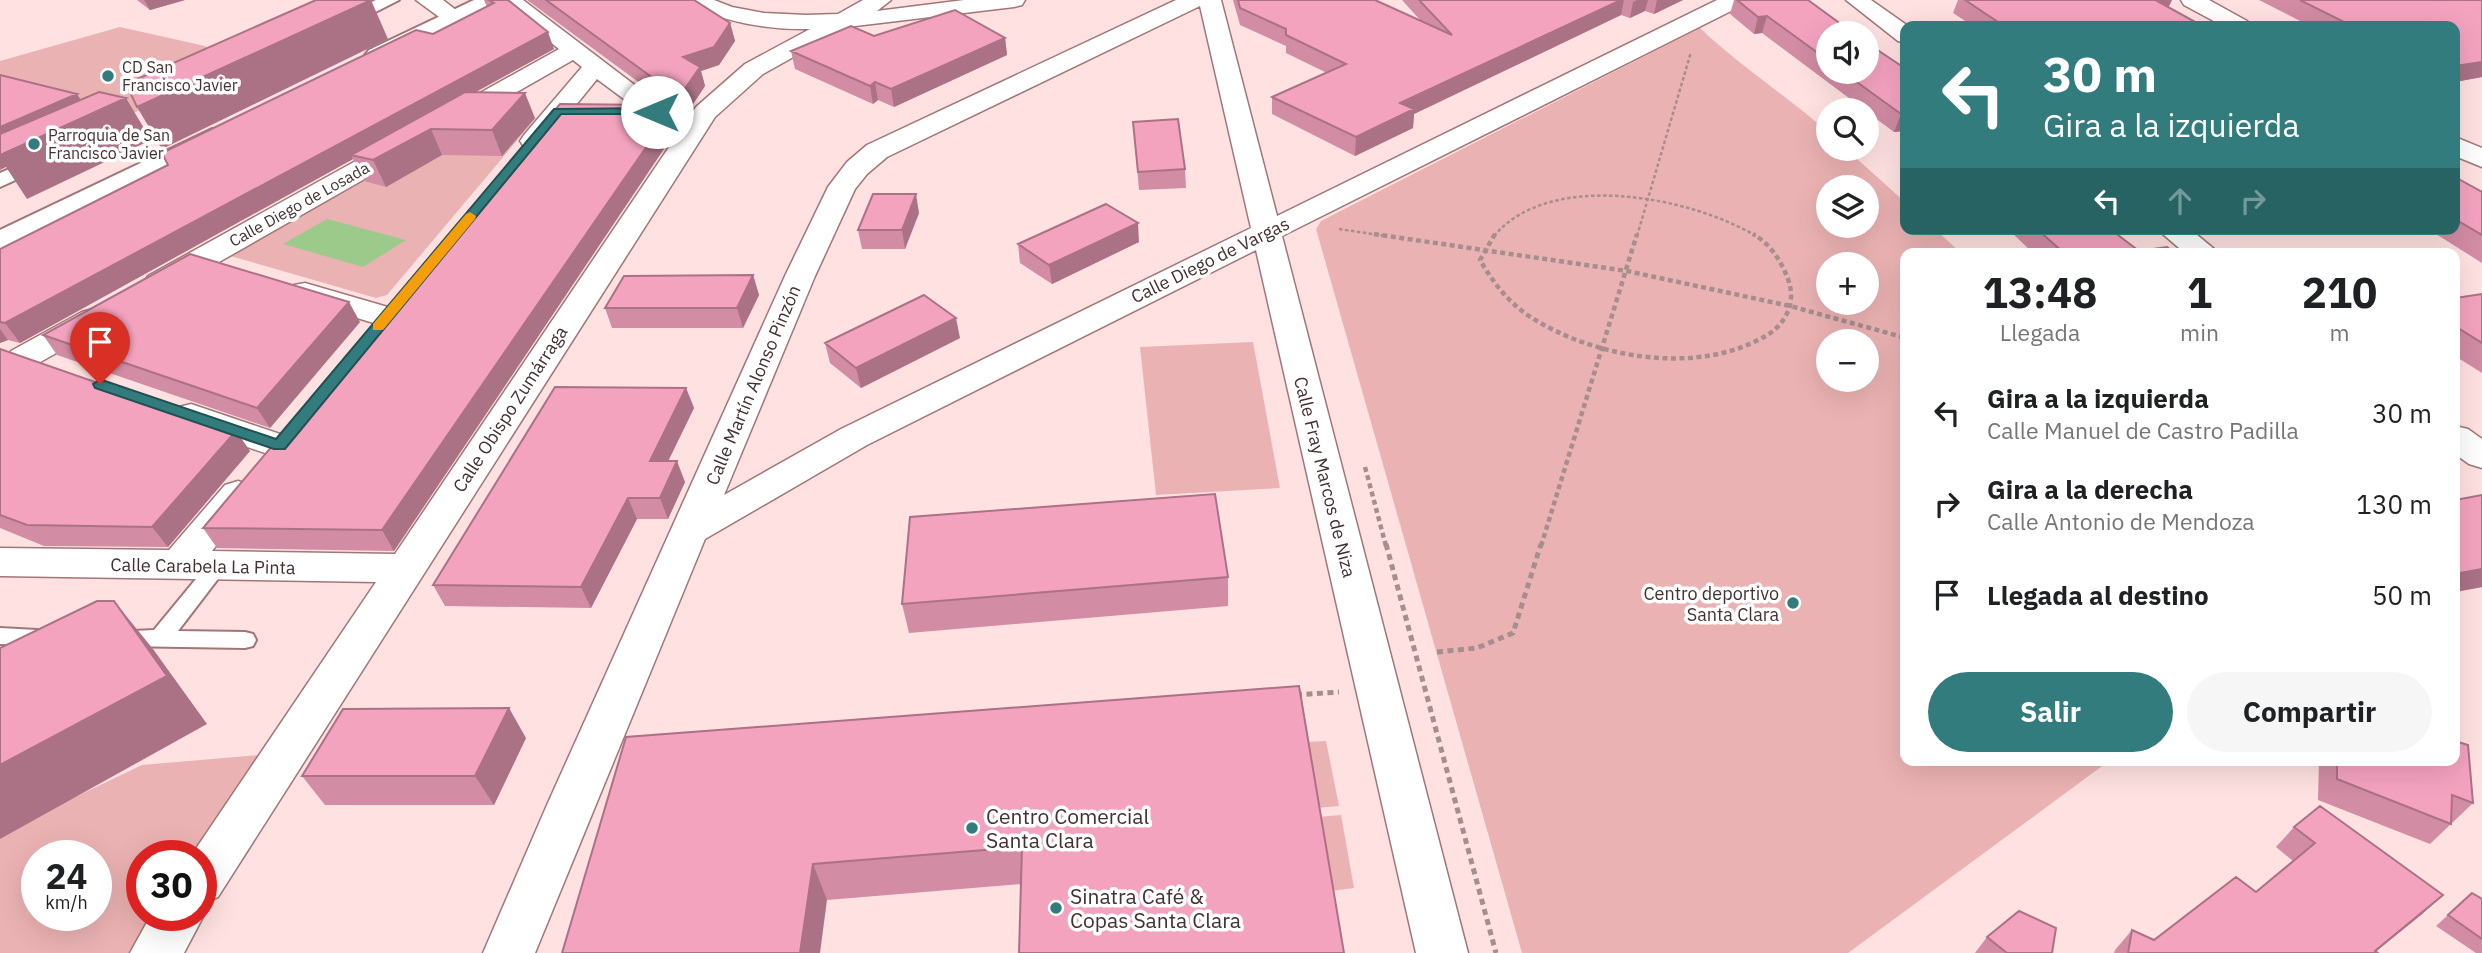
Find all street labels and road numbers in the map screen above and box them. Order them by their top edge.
street label: Calle Diego de Losada [225,157,373,251]
street label: Calle Diego de Vargas [1127,212,1293,308]
street label: Calle Martín Alonso Pinzón [700,282,806,488]
street label: Calle Obispo Zumárraga [448,321,573,496]
street label: Calle Fray Marcos de Niza [1289,374,1361,580]
street label: Calle Carabela La Pinta [110,553,296,579]

